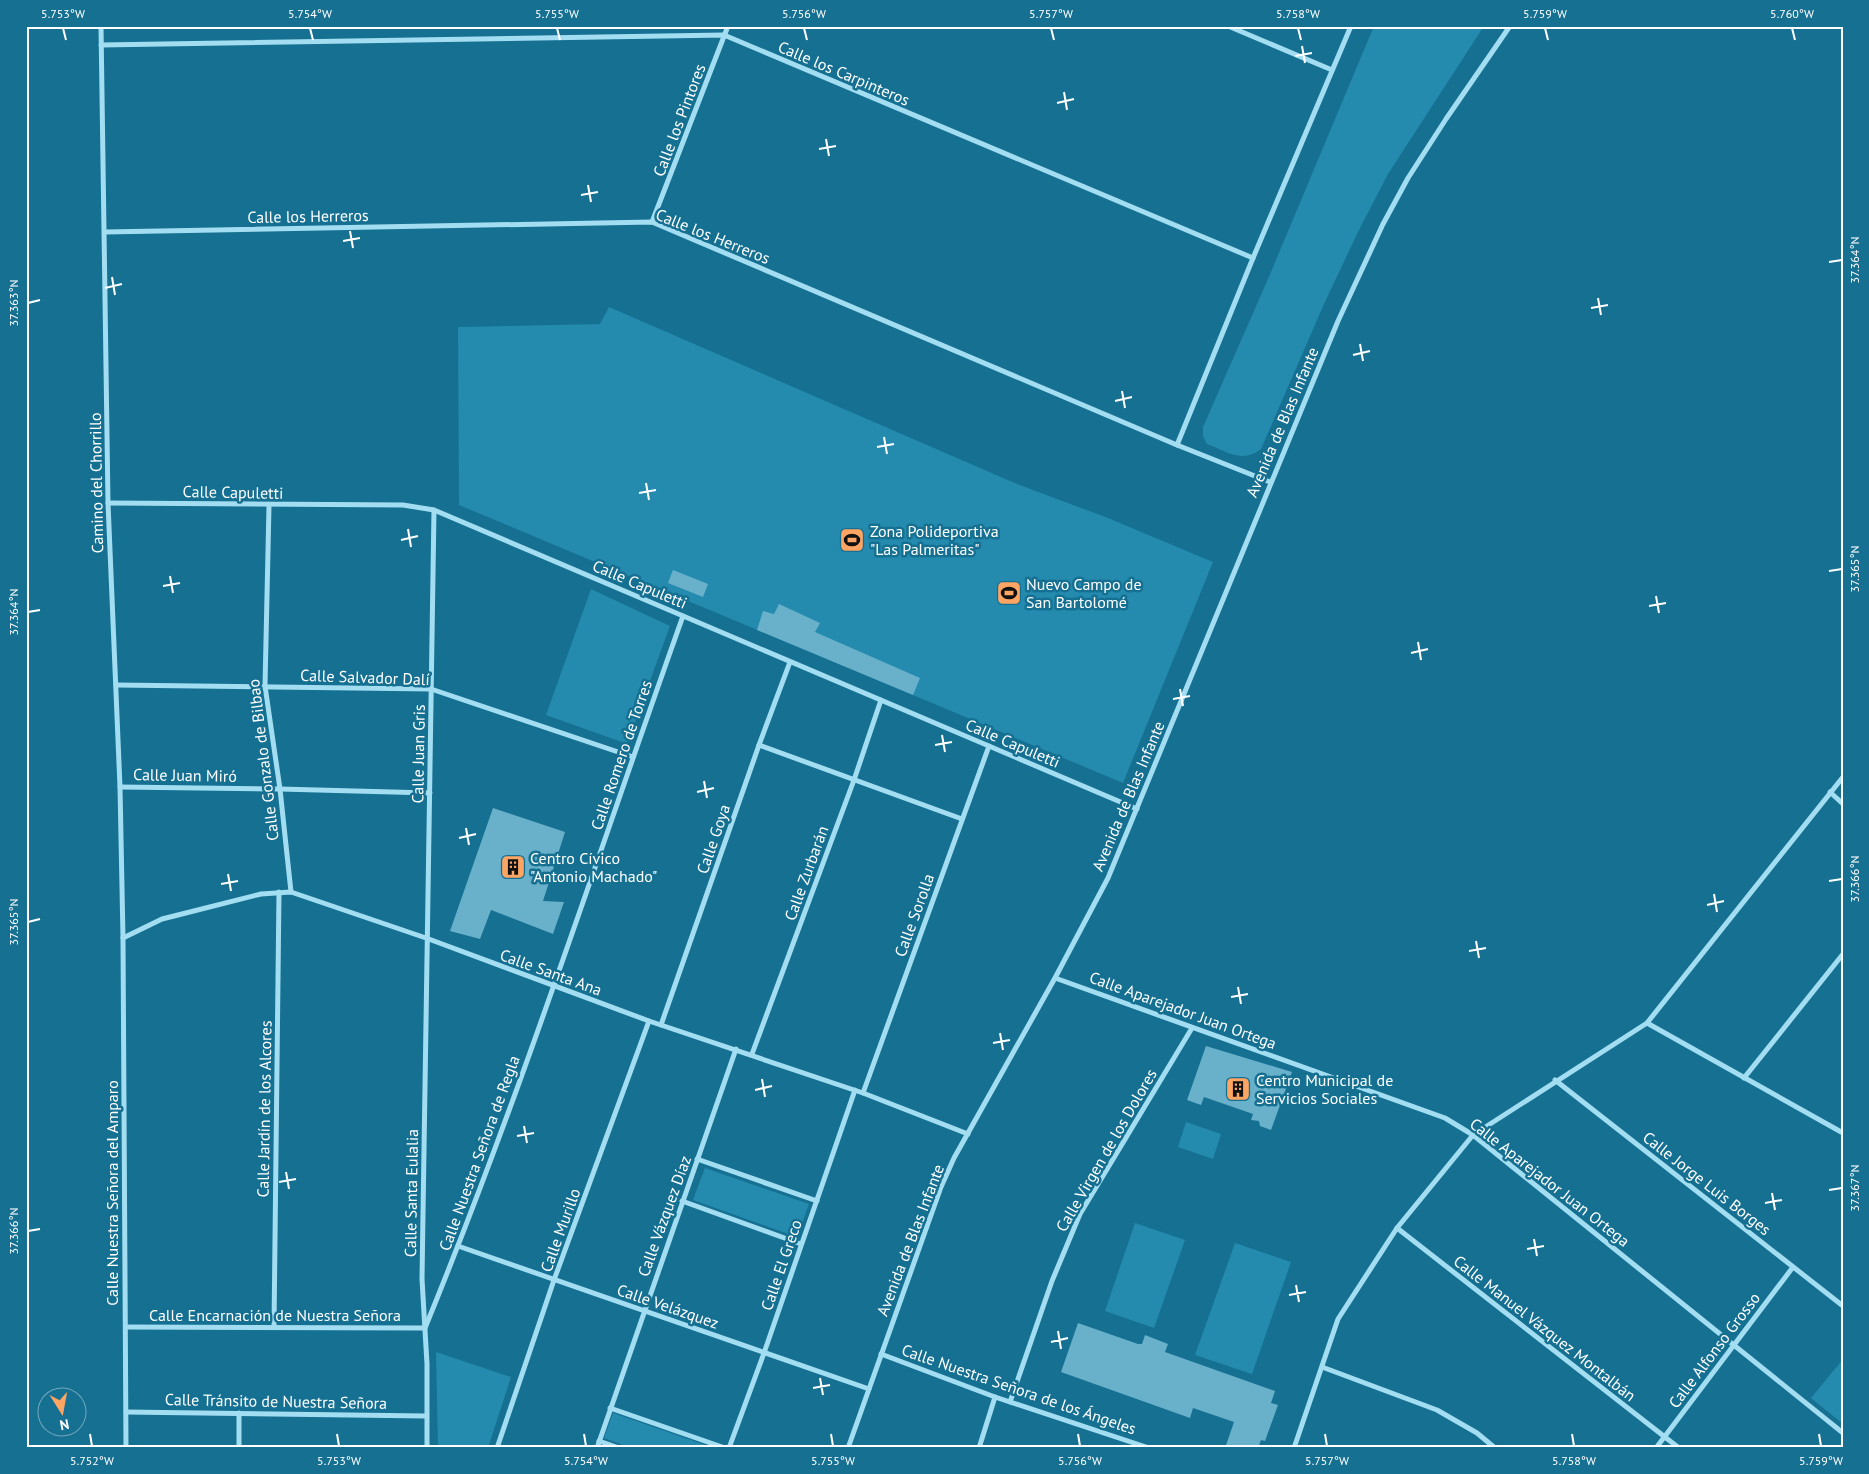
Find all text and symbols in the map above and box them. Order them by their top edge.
text: 5.753°W [41,6,85,21]
text: 5.754°W [288,6,332,21]
text: 5.755°W [535,6,579,21]
text: 5.756°W [782,6,826,21]
text: 5.757°W [1029,6,1073,21]
text: 5.758°W [1276,6,1320,21]
text: 5.759°W [1523,6,1567,21]
text: 5.760°W [1770,6,1814,21]
street label: Calle los Carpinteros [775,36,913,110]
street label: Calle los Pintores [648,61,710,179]
street label: Calle los Herreros [653,204,773,268]
street label: Calle los Herreros [247,205,369,227]
text: 37.364°N [1847,236,1862,284]
text: 37.363°N [6,279,21,327]
street label: Avenida de Blas Infante [1241,344,1323,500]
street label: Camino del Chorrillo [85,412,107,554]
street label: Calle Capuletti [183,481,283,503]
place label: Zona Polideportiva "Las Palmeritas" [870,521,999,559]
sports icon: Zona Polideportiva "Las Palmeritas" [839,527,865,553]
text: 37.365°N [1847,545,1862,593]
street label: Calle Capuletti [590,555,690,613]
place label: Nuevo Campo de San Bartolomé [1026,574,1142,612]
sports icon: Nuevo Campo de San Bartolomé [996,580,1022,606]
text: 37.364°N [6,588,21,636]
street label: Calle Salvador Dalí [300,665,430,689]
street label: Calle Romero de Torres [586,677,656,832]
street label: Calle Gonzalo de Bilbao [243,678,283,842]
street label: Calle Juan Gris [407,704,429,804]
street label: Calle Capuletti [963,714,1063,772]
street label: Avenida de Blas Infante [1087,718,1169,874]
street label: Calle Juan Miró [133,764,237,786]
street label: Calle Goya [692,802,734,876]
street label: Calle Zurbarán [780,823,832,923]
place label: Centro Cívico "Antonio Machado" [530,848,657,886]
building icon: Centro Cívico "Antonio Machado" [500,854,526,880]
text: 37.366°N [1847,855,1862,903]
street label: Calle Sorolla [890,871,938,959]
text: 37.365°N [6,898,21,946]
street label: Calle Santa Ana [497,944,605,1000]
street label: Calle Aparejador Juan Ortega [1087,967,1279,1053]
street label: Calle Jardín de los Alcores [252,1020,276,1198]
street label: Calle Nuestra Señora de Regla [434,1053,524,1253]
street label: Calle Virgen de los Dolores [1051,1065,1161,1235]
place label: Centro Municipal de Servicios Sociales [1256,1070,1393,1108]
building icon: Centro Municipal de Servicios Sociales [1225,1076,1251,1102]
street label: Calle Nuestra Señora del Amparo [102,1080,122,1306]
street label: Calle Aparejador Juan Ortega [1466,1113,1634,1251]
street label: Calle Jorge Luis Borges [1639,1127,1775,1239]
street label: Calle Santa Eulalia [400,1129,422,1257]
street label: Calle Vázquez Díaz [633,1153,695,1279]
street label: Avenida de Blas Infante [872,1161,948,1319]
text: 37.367°N [1847,1164,1862,1212]
street label: Calle Murillo [536,1185,584,1275]
text: 37.366°N [6,1207,21,1255]
street label: Calle El Greco [756,1217,806,1313]
street label: Calle Manuel Vázquez Montalbán [1450,1251,1640,1405]
street label: Calle Velázquez [615,1279,721,1333]
street label: Calle Alfonso Grosso [1664,1288,1764,1412]
street label: Calle Encarnación de Nuestra Señora [149,1305,401,1325]
street label: Calle Nuestra Señora de los Ángeles [899,1339,1139,1439]
north arrow [38,1386,88,1436]
street label: Calle Tránsito de Nuestra Señora [165,1389,387,1413]
text: N [58,1415,71,1434]
text: 5.752°W [70,1453,114,1468]
text: 5.753°W [317,1453,361,1468]
text: 5.754°W [564,1453,608,1468]
text: 5.755°W [811,1453,855,1468]
text: 5.756°W [1058,1453,1102,1468]
text: 5.757°W [1305,1453,1349,1468]
text: 5.758°W [1552,1453,1596,1468]
text: 5.759°W [1799,1453,1843,1468]

